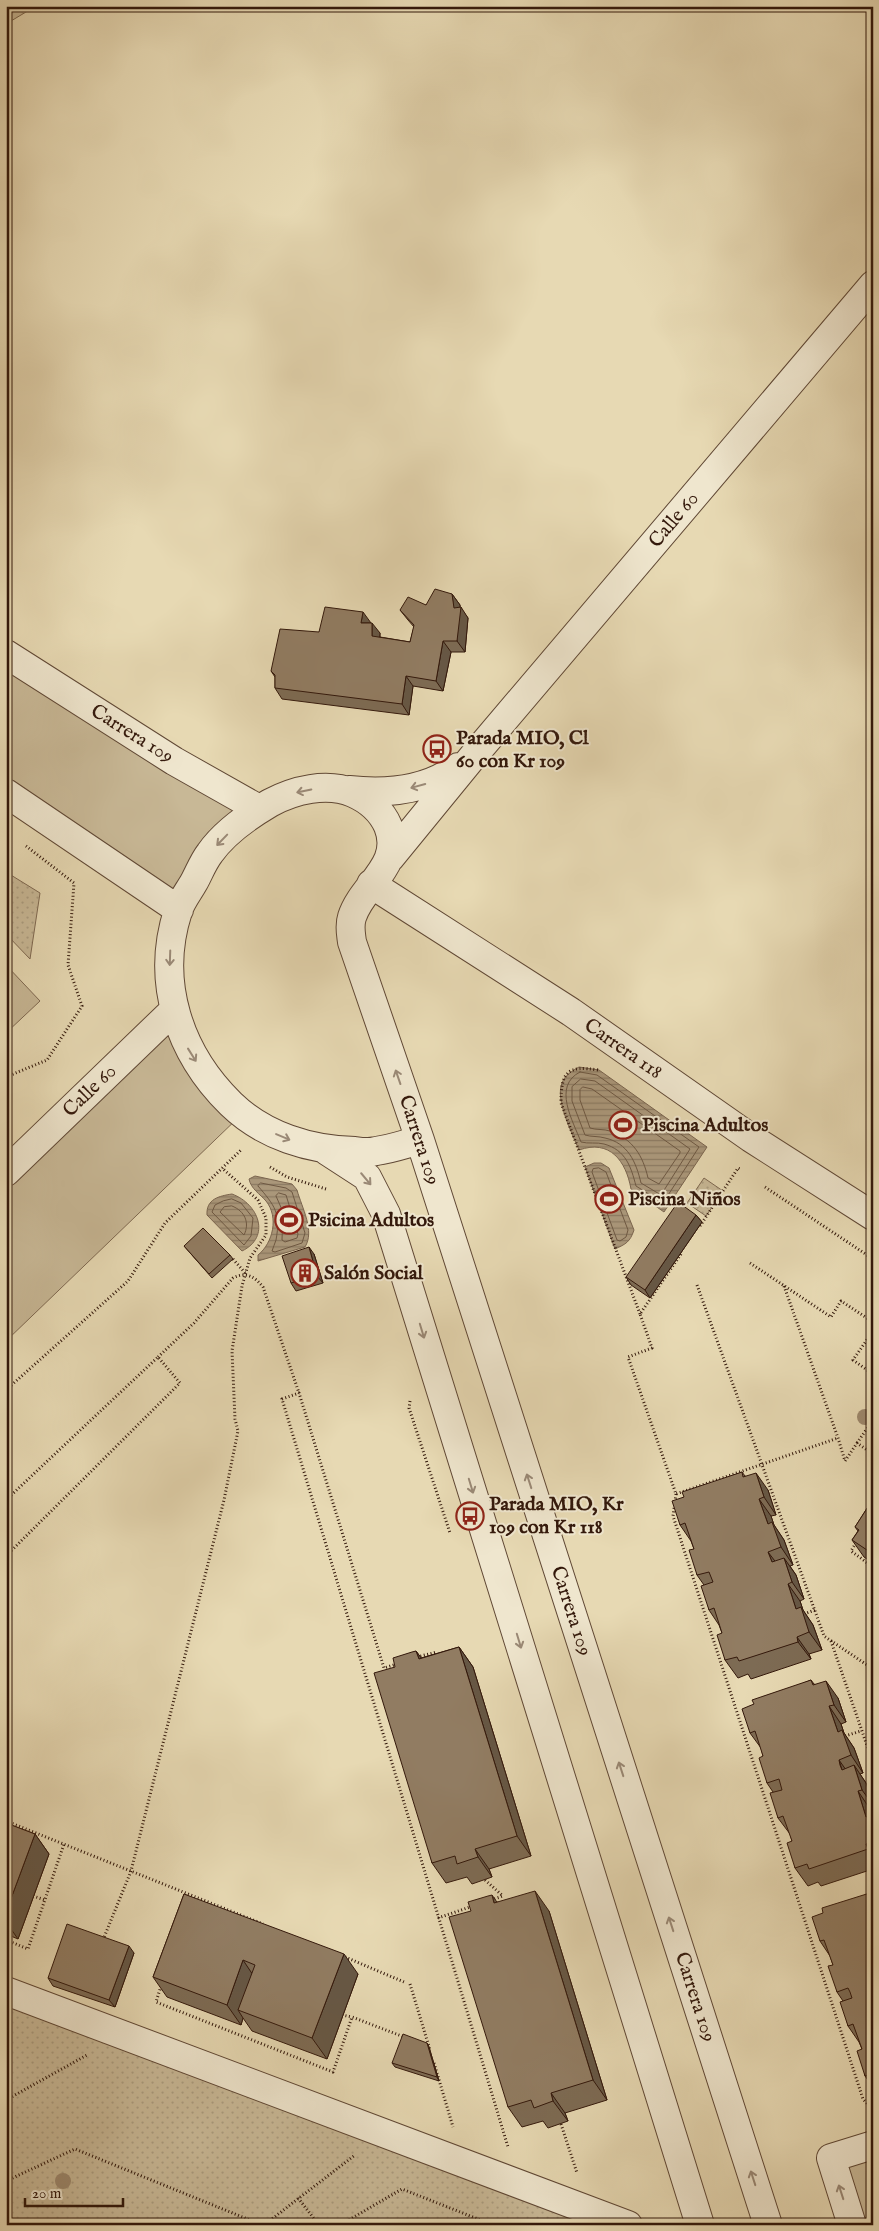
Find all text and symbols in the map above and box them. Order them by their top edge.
street label: Calle 60 [643,487,705,553]
street label: Carrera 109 [86,699,178,769]
place label: Parada MIO, Cl 60 con Kr 109 [456,726,589,774]
bus stop icon: Parada MIO, Cl 60 con Kr 109 [422,734,452,764]
one-way arrow [410,782,426,791]
one-way arrow [297,787,313,796]
one-way arrow [216,834,228,847]
one-way arrow [166,949,175,965]
street label: Carrera 118 [579,1013,667,1085]
one-way arrow [188,1048,198,1062]
street label: Calle 60 [58,1059,122,1123]
one-way arrow [393,1070,403,1086]
street label: Carrera 109 [393,1092,445,1188]
sports icon: Piscina Adultos [608,1110,638,1140]
place label: Piscina Adultos [642,1113,768,1138]
one-way arrow [275,1133,290,1142]
one-way arrow [361,1173,372,1186]
sports icon: Piscina Niños [594,1184,624,1214]
place label: Piscina Niños [628,1187,741,1212]
sports icon: Psicina Adultos [274,1205,304,1235]
place label: Psicina Adultos [308,1208,434,1233]
building icon: Salón Social [290,1258,320,1288]
place label: Salón Social [324,1261,424,1286]
one-way arrow [418,1322,428,1338]
one-way arrow [524,1473,533,1489]
one-way arrow [466,1478,476,1494]
place label: Parada MIO, Kr 109 con Kr 118 [489,1492,624,1540]
bus stop icon: Parada MIO, Kr 109 con Kr 118 [455,1501,485,1531]
street label: Carrera 109 [545,1563,597,1659]
one-way arrow [514,1633,524,1649]
one-way arrow [616,1761,626,1777]
one-way arrow [666,1916,675,1932]
street label: Carrera 109 [669,1949,721,2045]
one-way arrow [747,2171,757,2187]
scale bar [25,2176,122,2208]
text: 20 m [32,2184,62,2203]
one-way arrow [836,2184,845,2200]

